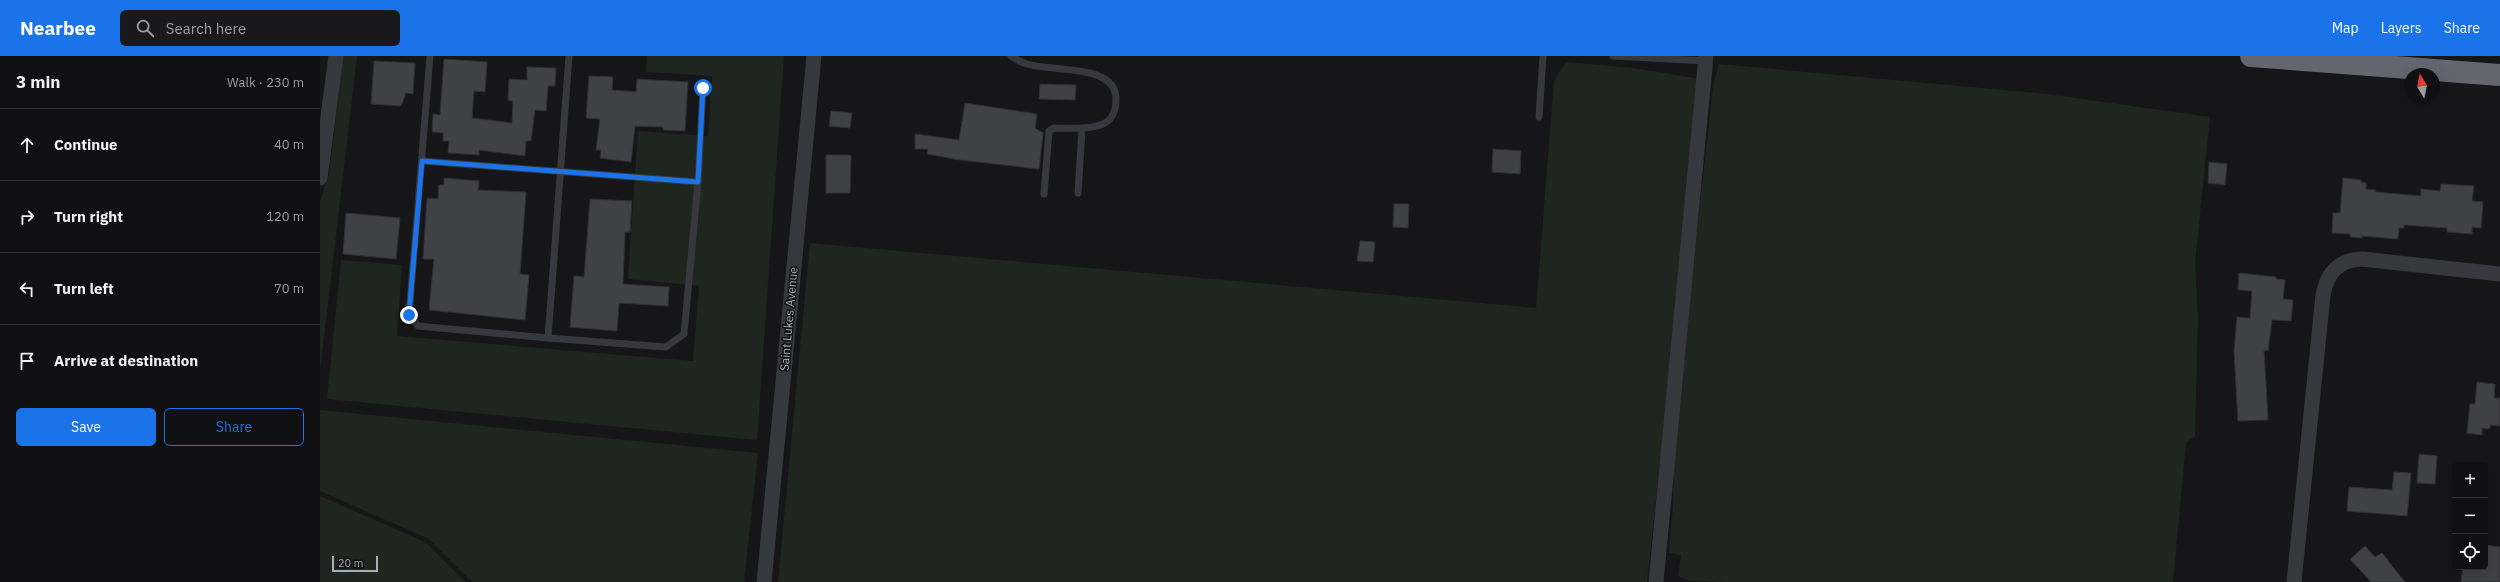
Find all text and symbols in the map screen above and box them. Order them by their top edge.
search box [120,10,400,46]
text: Nearbee [20,16,96,40]
icon: search [134,17,156,39]
text: Search here [166,19,246,38]
text: Map [2332,19,2359,37]
text: Layers [2381,19,2422,37]
text: Share [2444,19,2480,37]
north arrow [2404,68,2440,104]
text: 3 min [16,71,60,93]
text: Walk · 230 m [227,74,304,91]
route start [694,79,712,97]
icon: ahead [16,134,38,156]
text: Continue [54,135,118,154]
text: 40 m [274,136,304,153]
icon: right [16,206,38,228]
text: Turn right [54,207,123,226]
text: 120 m [266,208,304,225]
street label: Saint Lukes Avenue [776,266,801,372]
icon: left [16,278,38,300]
text: Turn left [54,279,114,298]
text: 70 m [274,280,304,297]
route end [400,306,418,324]
icon: arrive [16,350,38,372]
text: Arrive at destination [54,351,198,370]
button: Save [16,408,156,446]
button: Share [164,408,304,446]
map controls [2452,462,2488,570]
button: + [2452,462,2488,498]
button: − [2452,498,2488,534]
button: locate [2452,534,2488,570]
scale bar [332,554,378,573]
text: 20 m [338,556,363,570]

